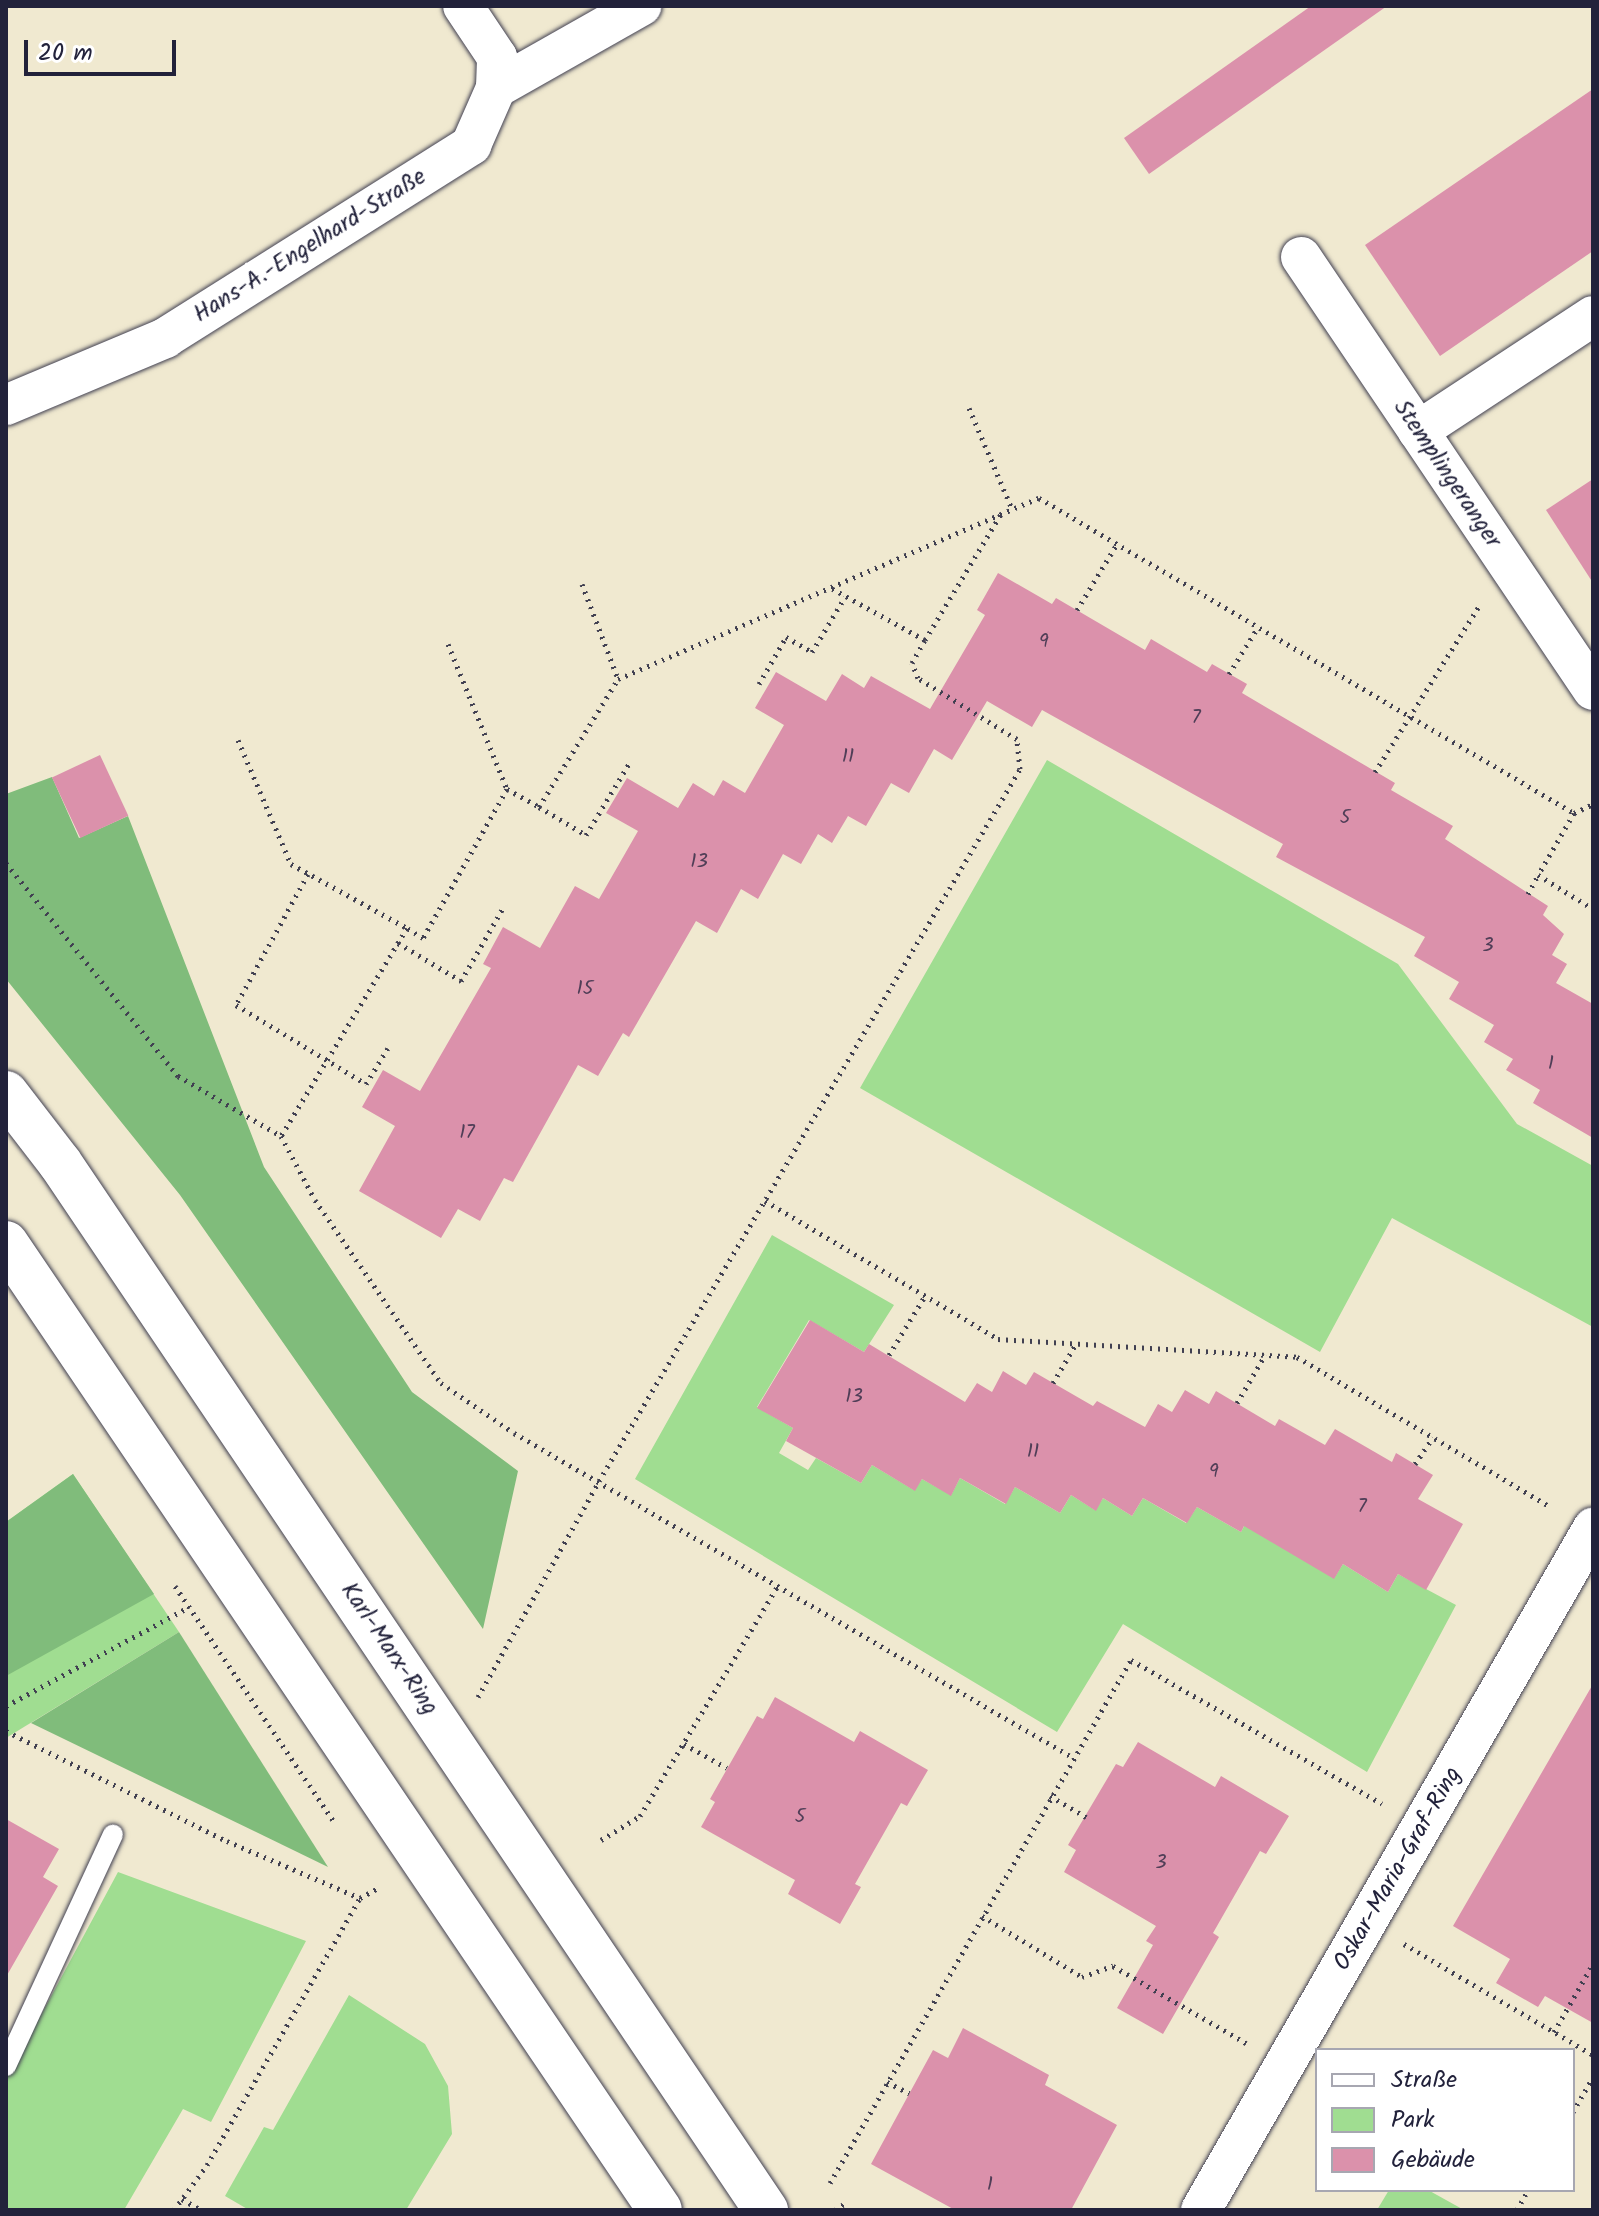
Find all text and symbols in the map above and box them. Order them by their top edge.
scale bar [28,24,180,74]
text: 20 m [38,34,93,73]
street label: Hans-A.-Engelhard-Straße [188,163,432,329]
street label: Stemplingeranger [1387,395,1507,553]
house number: 9 [1039,630,1049,654]
house number: 7 [1191,706,1201,730]
house number: 11 [842,745,854,769]
house number: 5 [1340,806,1350,830]
house number: 13 [690,850,708,874]
house number: 3 [1482,934,1494,958]
house number: 15 [576,977,594,1001]
house number: 1 [1548,1052,1554,1076]
house number: 17 [459,1121,475,1145]
house number: 13 [845,1385,863,1409]
house number: 11 [1027,1440,1039,1464]
house number: 9 [1209,1460,1219,1484]
house number: 7 [1357,1495,1367,1519]
street label: Karl-Marx-Ring [334,1577,444,1721]
street label: Oskar-Maria-Graf-Ring [1328,1762,1468,1976]
house number: 5 [795,1805,805,1829]
house number: 3 [1155,1851,1167,1875]
legend [1315,2048,1575,2192]
text: Straße [1391,2061,1457,2100]
text: Park [1391,2101,1435,2140]
text: Gebäude [1391,2141,1475,2180]
house number: 1 [987,2173,993,2197]

